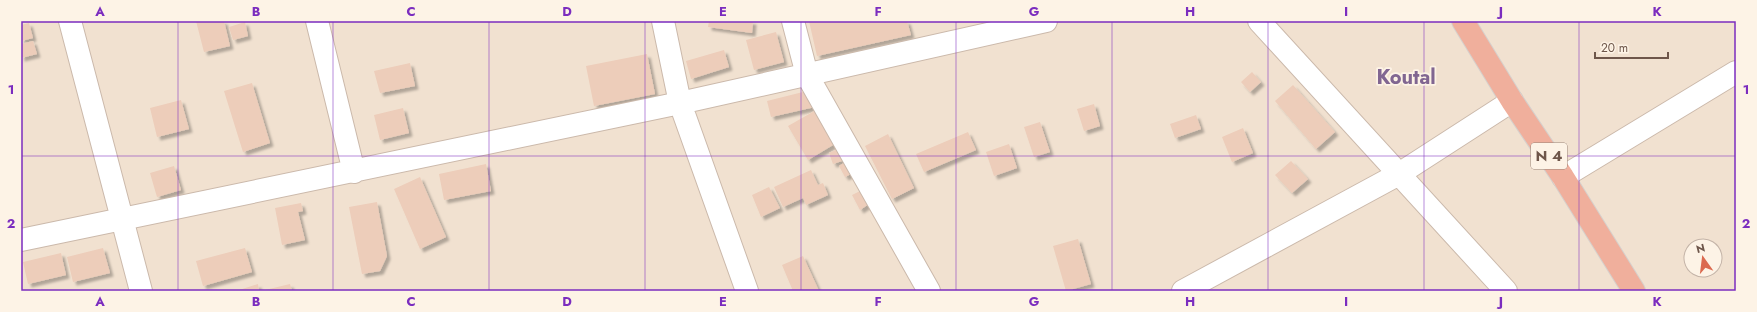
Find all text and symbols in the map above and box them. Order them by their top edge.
text: A [94,2,105,21]
text: B [252,2,261,21]
text: C [406,2,416,21]
text: D [562,2,572,21]
text: E [719,2,727,21]
text: F [874,2,882,21]
text: G [1029,2,1040,21]
text: H [1185,2,1195,21]
text: I [1344,2,1348,21]
text: J [1496,2,1503,21]
text: K [1652,2,1662,21]
scale bar [1595,34,1668,60]
text: 20 m [1601,39,1628,57]
district label: Koutal [1376,63,1436,92]
text: 1 [8,80,14,99]
text: 1 [1743,80,1749,99]
road number: N 4 [1531,143,1567,169]
text: 2 [7,214,15,233]
text: 2 [1742,214,1750,233]
north arrow [1683,238,1723,278]
text: N [1694,239,1707,257]
text: A [94,292,105,311]
text: B [252,292,261,311]
text: C [406,292,416,311]
text: D [562,292,572,311]
text: E [719,292,727,311]
text: F [874,292,882,311]
text: G [1029,292,1040,311]
text: H [1185,292,1195,311]
text: I [1344,292,1348,311]
text: J [1496,292,1503,311]
text: K [1652,292,1662,311]

